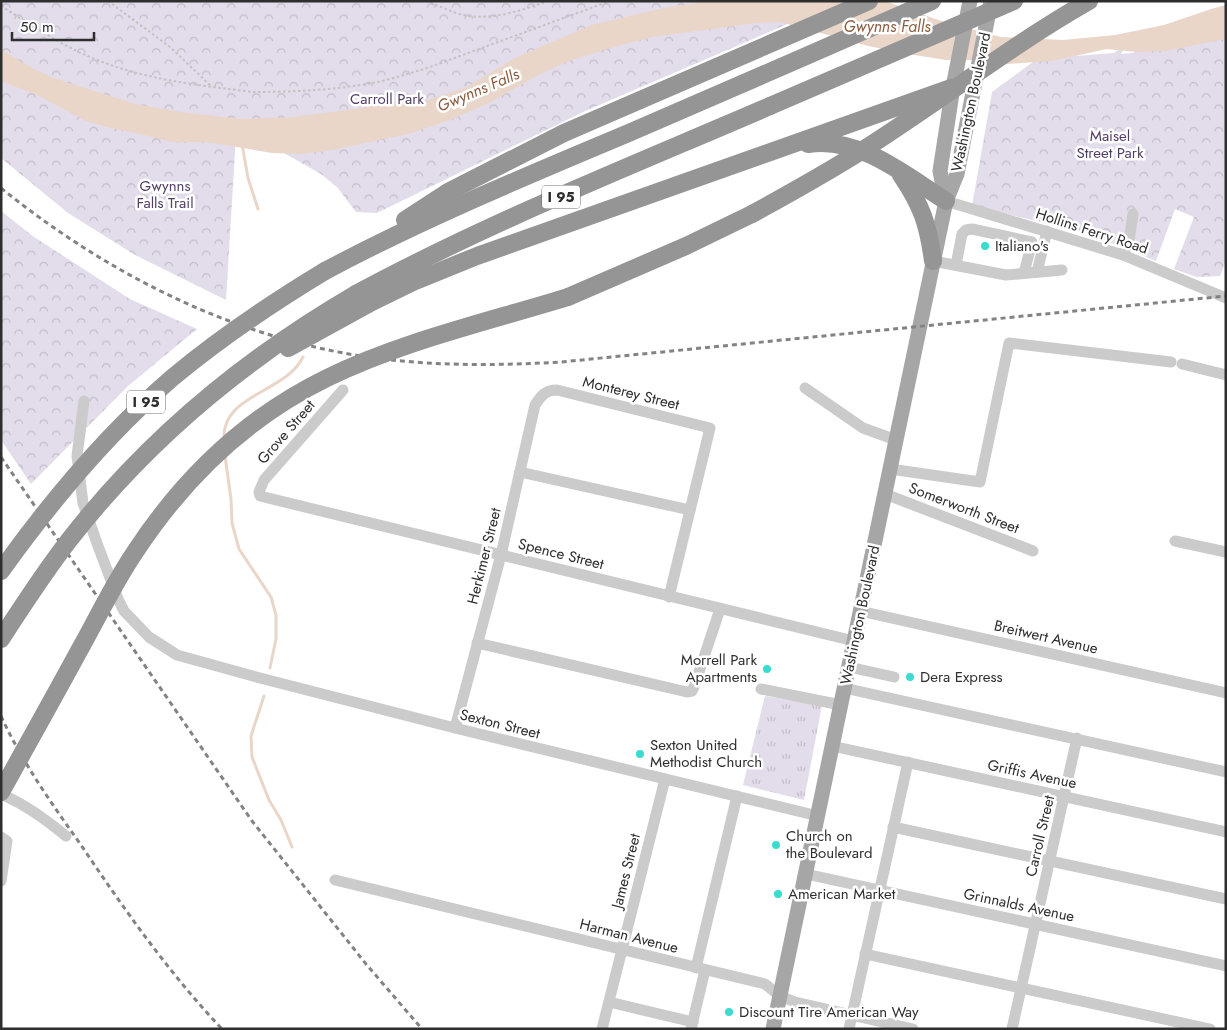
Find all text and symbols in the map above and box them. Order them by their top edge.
scale bar [12,10,95,42]
water label: Gwynns Falls [843,15,931,38]
text: 50 m [20,16,54,38]
street label: Washington Boulevard [945,30,997,174]
water label: Gwynns Falls [433,62,523,118]
park label: Carroll Park [350,88,424,110]
park label: Maisel Street Park [1076,125,1144,164]
park label: Gwynns Falls Trail [136,175,194,214]
road number: I 95 [542,186,580,208]
street label: Hollins Ferry Road [1033,202,1151,260]
place label: Italiano's [995,235,1049,257]
marker: Italiano's [979,240,991,252]
street label: Monterey Street [580,370,682,416]
road number: I 95 [127,391,165,414]
street label: Grove Street [252,395,320,469]
street label: Somerworth Street [906,477,1023,539]
street label: Herkimer Street [461,505,507,607]
street label: Spence Street [516,533,607,575]
street label: Washington Boulevard [834,543,886,687]
street label: Breitwert Avenue [992,614,1100,660]
place label: Morrell Park Apartments [681,649,757,688]
marker: Morrell Park Apartments [761,663,773,675]
place label: Dera Express [920,666,1003,688]
marker: Dera Express [904,671,916,683]
street label: Sexton Street [458,703,543,745]
place label: Sexton United Methodist Church [650,734,762,773]
marker: Sexton United Methodist Church [634,748,646,760]
street label: Griffis Avenue [985,754,1079,794]
street label: Carroll Street [1020,793,1060,879]
place label: Church on the Boulevard [786,825,873,864]
street label: James Street [606,831,646,913]
marker: Church on the Boulevard [770,839,782,851]
place label: American Market [788,883,896,905]
street label: Grinnalds Avenue [961,883,1077,928]
marker: American Market [772,888,784,900]
street label: Harman Avenue [577,913,681,959]
place label: Discount Tire American Way [739,1001,919,1023]
marker: Discount Tire American Way [723,1006,735,1018]

